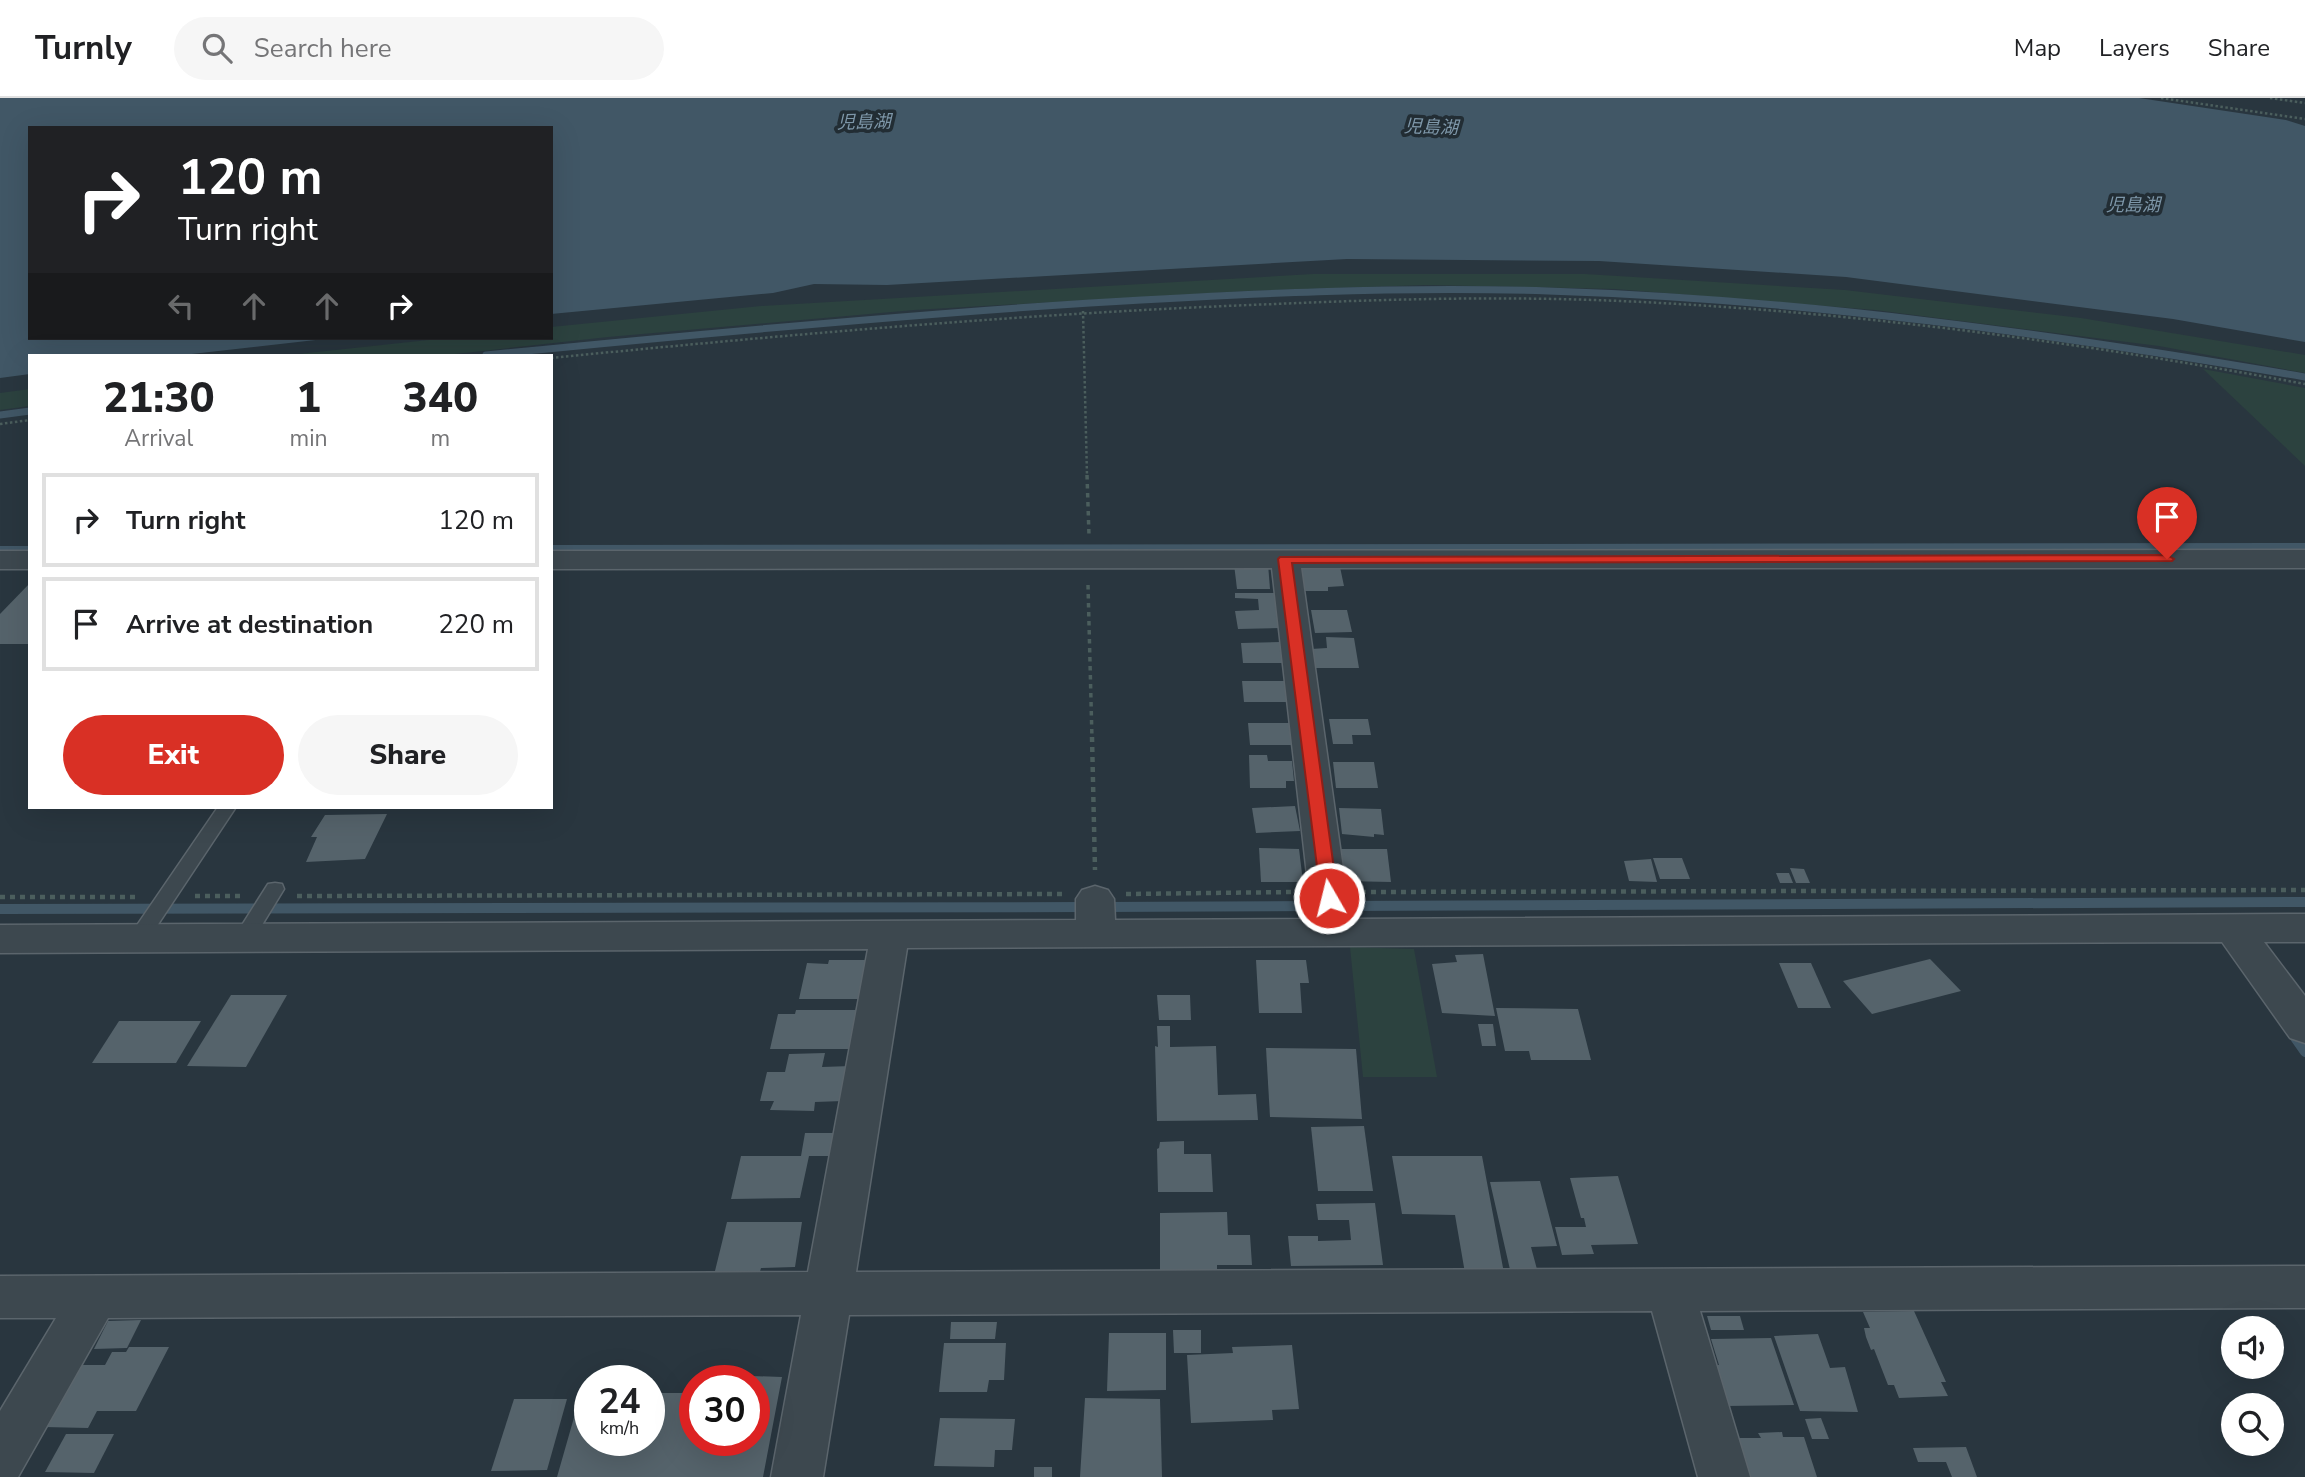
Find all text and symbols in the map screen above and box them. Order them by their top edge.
search box [174,17,664,80]
text: Turnly [35,26,132,71]
icon: search [198,29,236,67]
text: Search here [254,31,392,66]
text: Map [2014,32,2061,64]
text: Layers [2099,32,2170,64]
text: Share [2208,32,2270,64]
water label: 児島湖 [837,109,894,134]
water label: 児島湖 [1404,114,1461,140]
text: 120 m [178,144,322,211]
icon: right [63,154,154,245]
water label: 児島湖 [2106,193,2163,217]
text: Turn right [178,208,318,251]
icon: left [162,287,200,325]
icon: ahead [235,287,273,325]
icon: ahead [308,287,346,325]
icon: right [381,287,419,325]
text: 21:30 [103,370,215,427]
text: 1 [296,370,321,427]
text: 340 [403,370,478,427]
text: Arrival [124,423,193,454]
text: min [290,423,328,454]
text: m [430,423,450,454]
pin [2137,487,2197,559]
icon: arrive [2148,498,2186,536]
icon: right [67,501,105,539]
text: Turn right [126,503,245,538]
text: 120 m [438,503,514,538]
icon: arrive [67,605,105,643]
text: Arrive at destination [126,607,373,642]
text: 220 m [438,607,514,642]
button: Exit [63,715,284,795]
button: Share [298,715,518,795]
position arrow [1292,861,1366,935]
map controls [2221,1316,2284,1456]
button: sound [2221,1316,2284,1379]
speed limit sign: 30 [679,1365,770,1456]
text: 24 [598,1378,641,1425]
button: search [2221,1393,2284,1456]
text: km/h [600,1416,639,1440]

